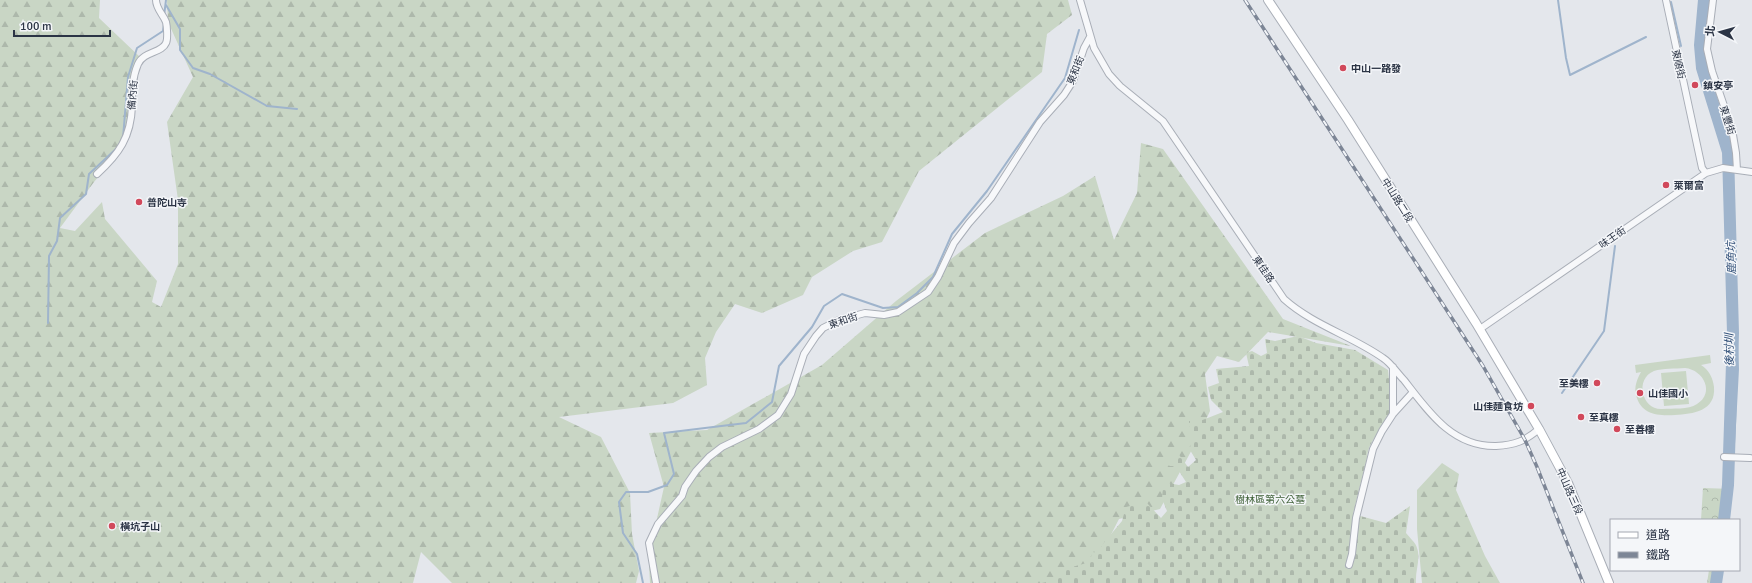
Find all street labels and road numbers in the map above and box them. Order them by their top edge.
street label: 東順街 [1669,48,1687,80]
street label: 東和街 [1065,54,1087,87]
street label: 備內街 [126,80,140,111]
street label: 東豐街 [1717,104,1737,136]
street label: 中山路二段 [1379,176,1415,225]
street label: 味王街 [1597,224,1628,251]
street label: 東佳路 [1250,254,1277,285]
street label: 東和街 [827,310,859,332]
street label: 中山路三段 [1553,466,1585,517]

